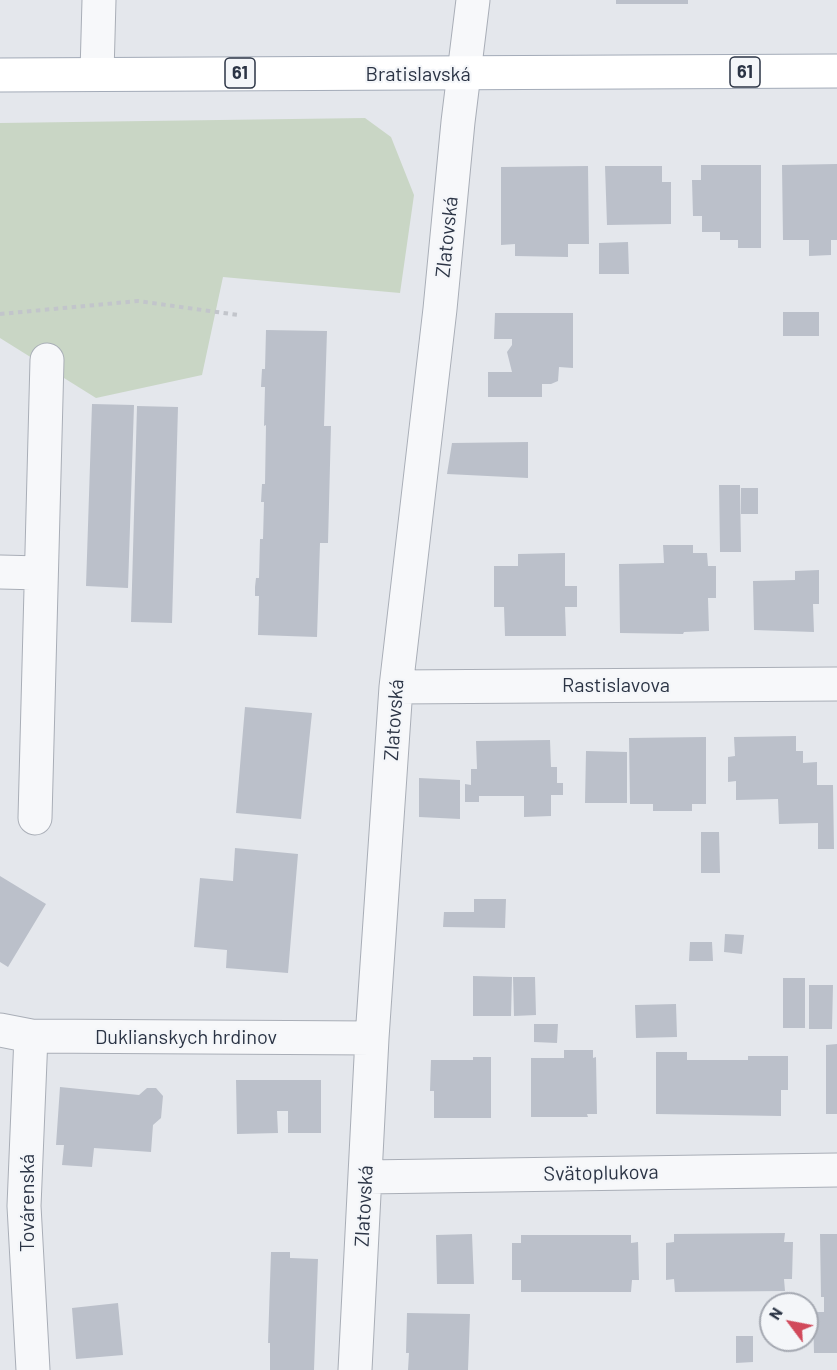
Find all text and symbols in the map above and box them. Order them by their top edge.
road number: 61 [730,57,760,87]
road number: 61 [225,58,255,88]
street label: Bratislavská [365,62,471,86]
street label: Zlatovská [431,195,463,279]
street label: Rastislavova [562,673,670,697]
street label: Zlatovská [379,678,409,762]
street label: Duklianskych hrdinov [95,1025,277,1049]
street label: Továrenská [15,1154,39,1252]
street label: Svätoplukova [543,1160,659,1186]
street label: Zlatovská [350,1165,378,1247]
north arrow [759,1292,819,1352]
text: N [764,1304,786,1323]

